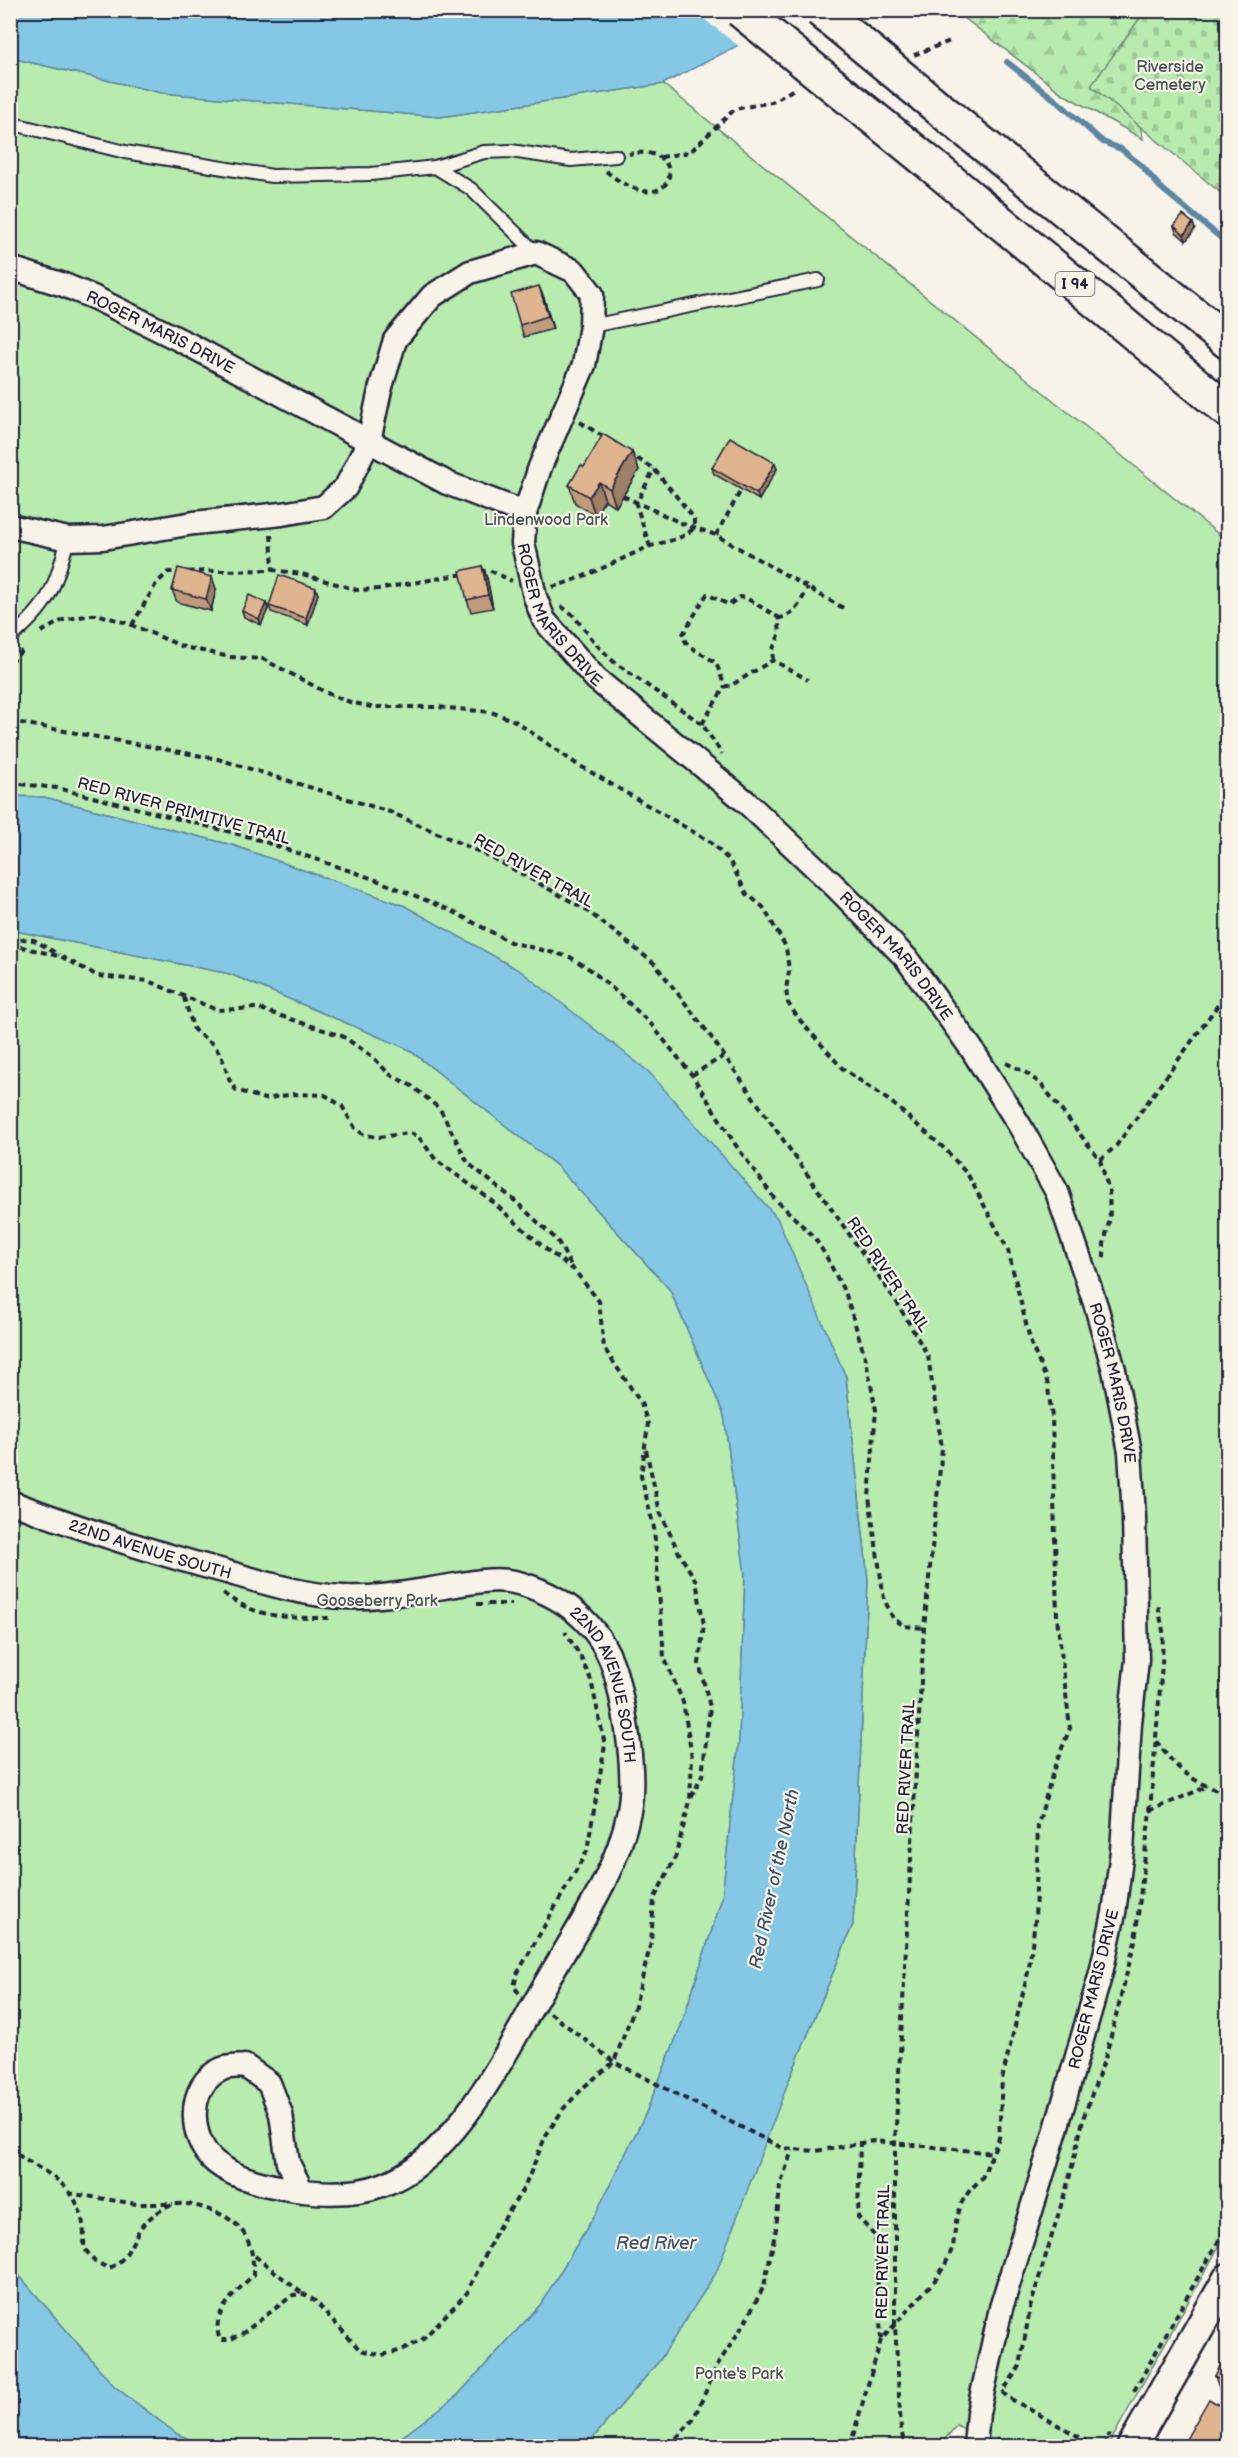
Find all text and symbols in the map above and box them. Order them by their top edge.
park label: Riverside Cemetery [1134,58,1206,95]
road number: I 94 [1056,272,1094,296]
street label: ROGER MARIS DRIVE [83,287,238,378]
park label: Lindenwood Park [484,511,608,530]
street label: ROGER MARIS DRIVE [512,541,605,691]
street label: RED RIVER PRIMITIVE TRAIL [75,774,293,849]
street label: RED RIVER TRAIL [470,830,598,913]
street label: ROGER MARIS DRIVE [835,888,956,1025]
street label: RED RIVER TRAIL [842,1214,934,1337]
street label: ROGER MARIS DRIVE [1085,1301,1139,1463]
street label: 22ND AVENUE SOUTH [66,1516,233,1584]
park label: Gooseberry Park [316,1592,438,1611]
street label: 22ND AVENUE SOUTH [565,1603,639,1764]
street label: RED RIVER TRAIL [893,1698,920,1835]
water label: Red River of the North [745,1787,804,1971]
street label: ROGER MARIS DRIVE [1065,1907,1124,2071]
street label: RED RIVER TRAIL [873,2184,894,2320]
water label: Red River [616,2233,697,2254]
park label: Ponte's Park [695,2365,783,2384]

